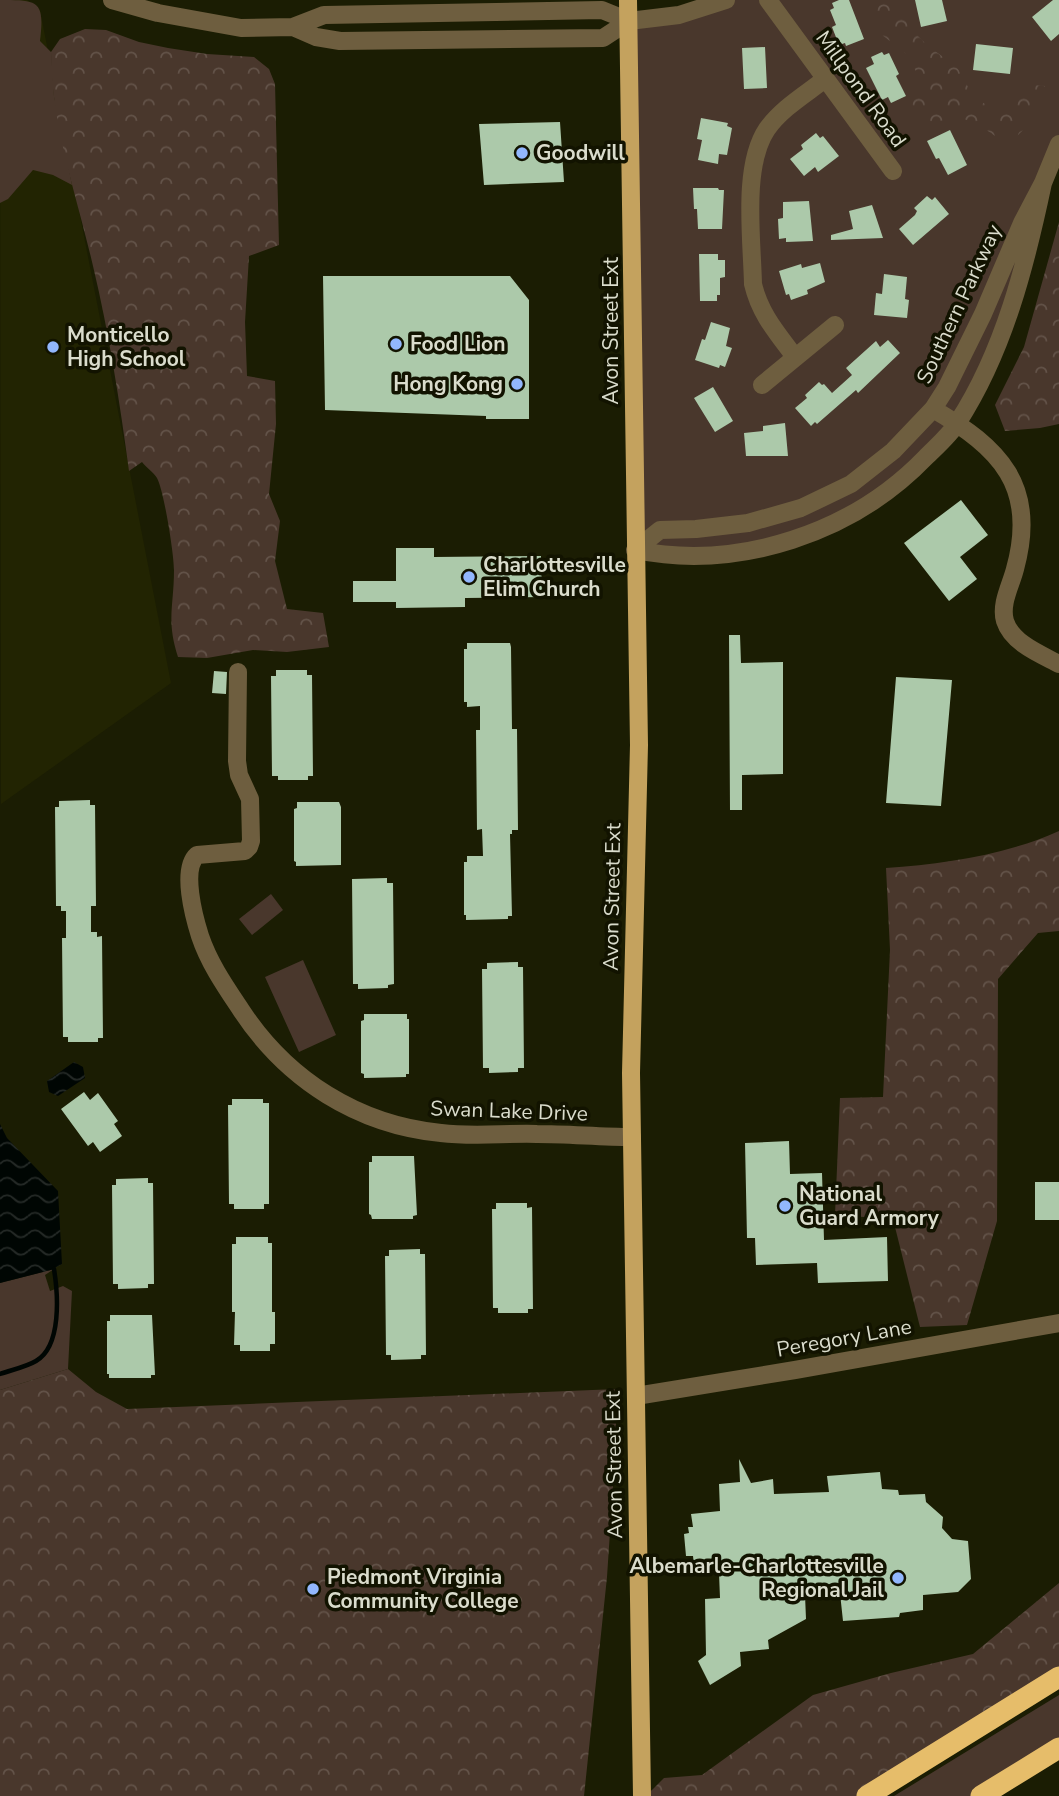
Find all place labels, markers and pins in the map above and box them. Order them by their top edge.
place label: Goodwill [536,139,625,167]
marker: Goodwill [514,145,530,161]
place label: Monticello High School [67,321,186,373]
place label: Food Lion [410,330,505,358]
marker: Food Lion [388,336,404,352]
marker: Monticello High School [45,339,61,355]
place label: Hong Kong [393,370,503,398]
marker: Hong Kong [509,376,525,392]
place label: Charlottesville Elim Church [483,551,626,603]
marker: Charlottesville Elim Church [461,569,477,585]
place label: National Guard Armory [799,1180,940,1232]
marker: National Guard Armory [777,1198,793,1214]
place label: Albemarle-Charlottesville Regional Jail [629,1552,884,1604]
place label: Piedmont Virginia Community College [327,1563,519,1615]
marker: Albemarle-Charlottesville Regional Jail [890,1570,906,1586]
marker: Piedmont Virginia Community College [305,1581,321,1597]

